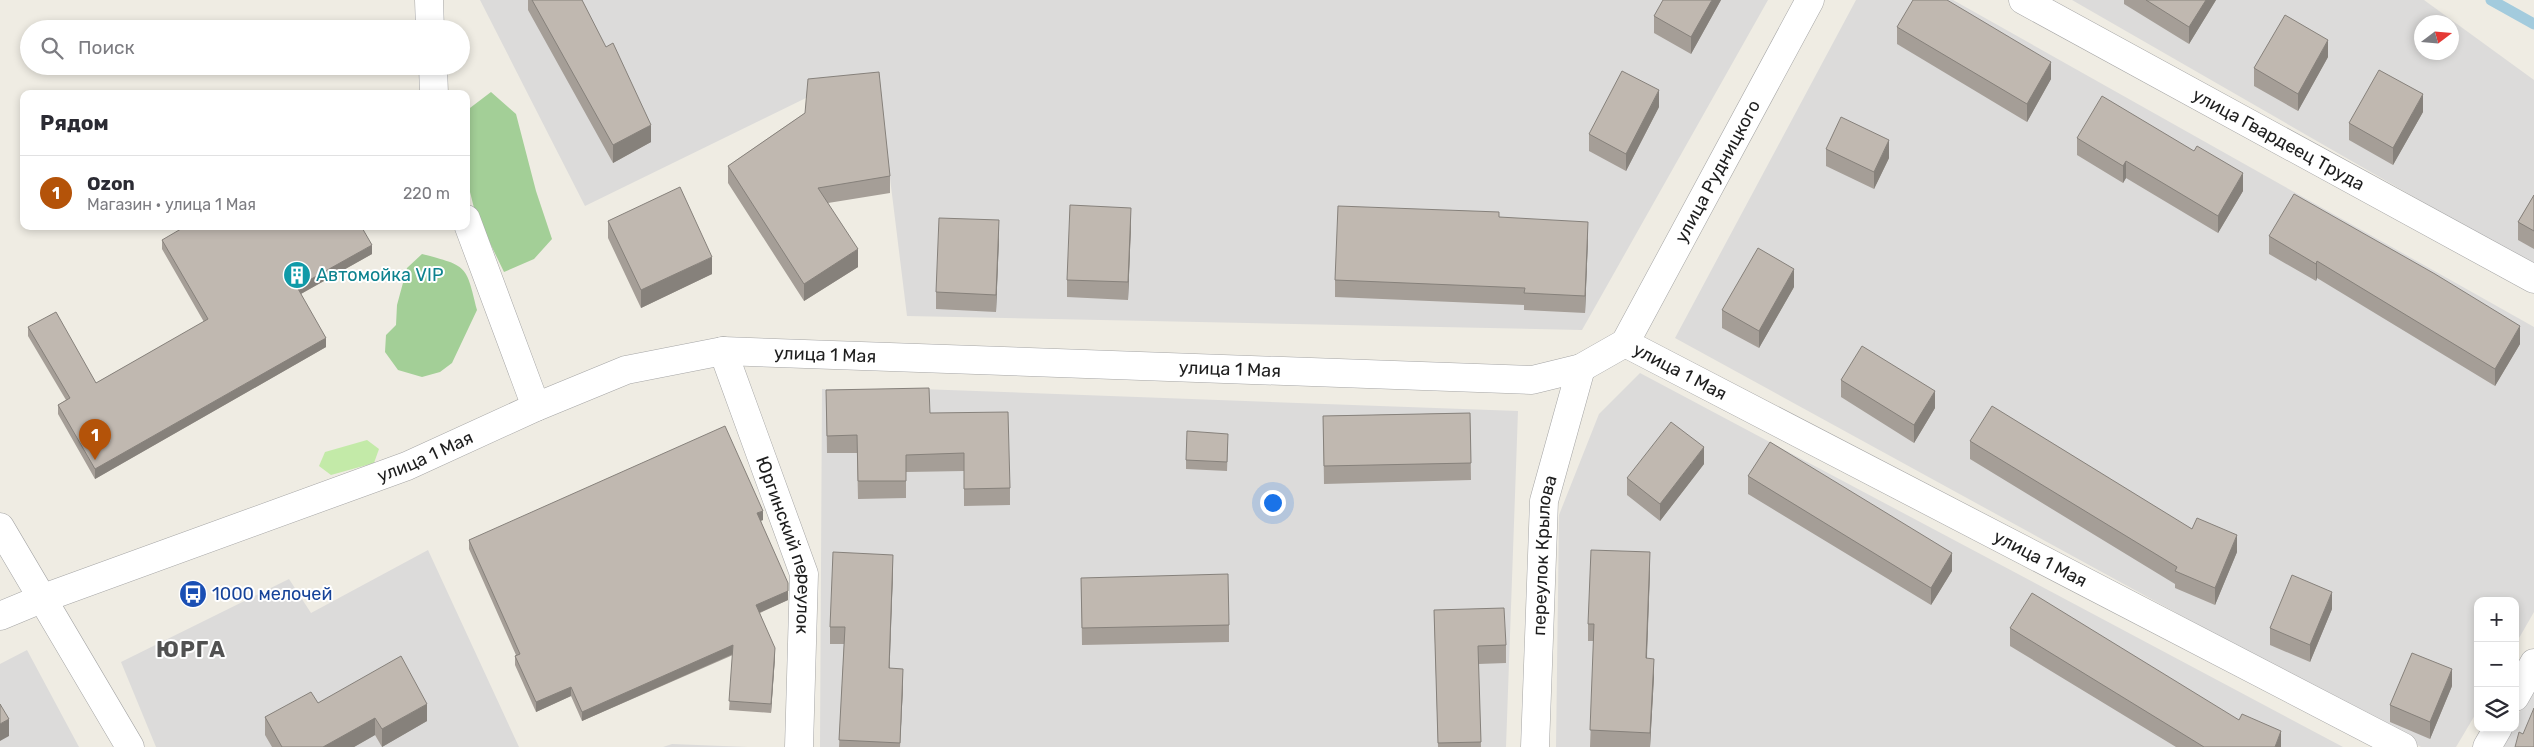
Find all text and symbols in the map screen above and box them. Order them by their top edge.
north arrow [2414,15,2459,60]
search box [20,20,470,75]
icon: search [38,34,66,62]
text: Поиск [78,36,135,59]
street label: улица Гвардеец Труда [2188,84,2368,195]
street label: улица Рудницкого [1670,96,1765,247]
text: Рядом [40,110,109,135]
text: Ozon [87,172,135,195]
text: 1 [52,184,60,203]
text: 220 m [403,184,450,203]
text: Магазин · улица 1 Мая [87,195,256,214]
building icon: Автомойка VIP [282,260,312,290]
place label: Автомойка VIP [316,264,444,286]
street label: улица 1 Мая [1630,338,1731,405]
street label: улица 1 Мая [774,342,877,367]
street label: улица 1 Мая [1178,356,1281,382]
pin: 1 [79,419,111,460]
street label: улица 1 Мая [374,426,477,487]
street label: Юргинский переулок [751,453,815,635]
street label: переулок Крылова [1528,473,1562,636]
your location [1260,490,1286,516]
street label: улица 1 Мая [1990,525,2091,592]
bus stop icon: 1000 мелочей [178,579,208,609]
place label: 1000 мелочей [212,583,332,605]
map controls [2474,597,2519,732]
button: + [2474,597,2519,642]
district label: ЮРГА [156,636,226,663]
button: − [2474,642,2519,687]
button: layers [2474,687,2519,732]

